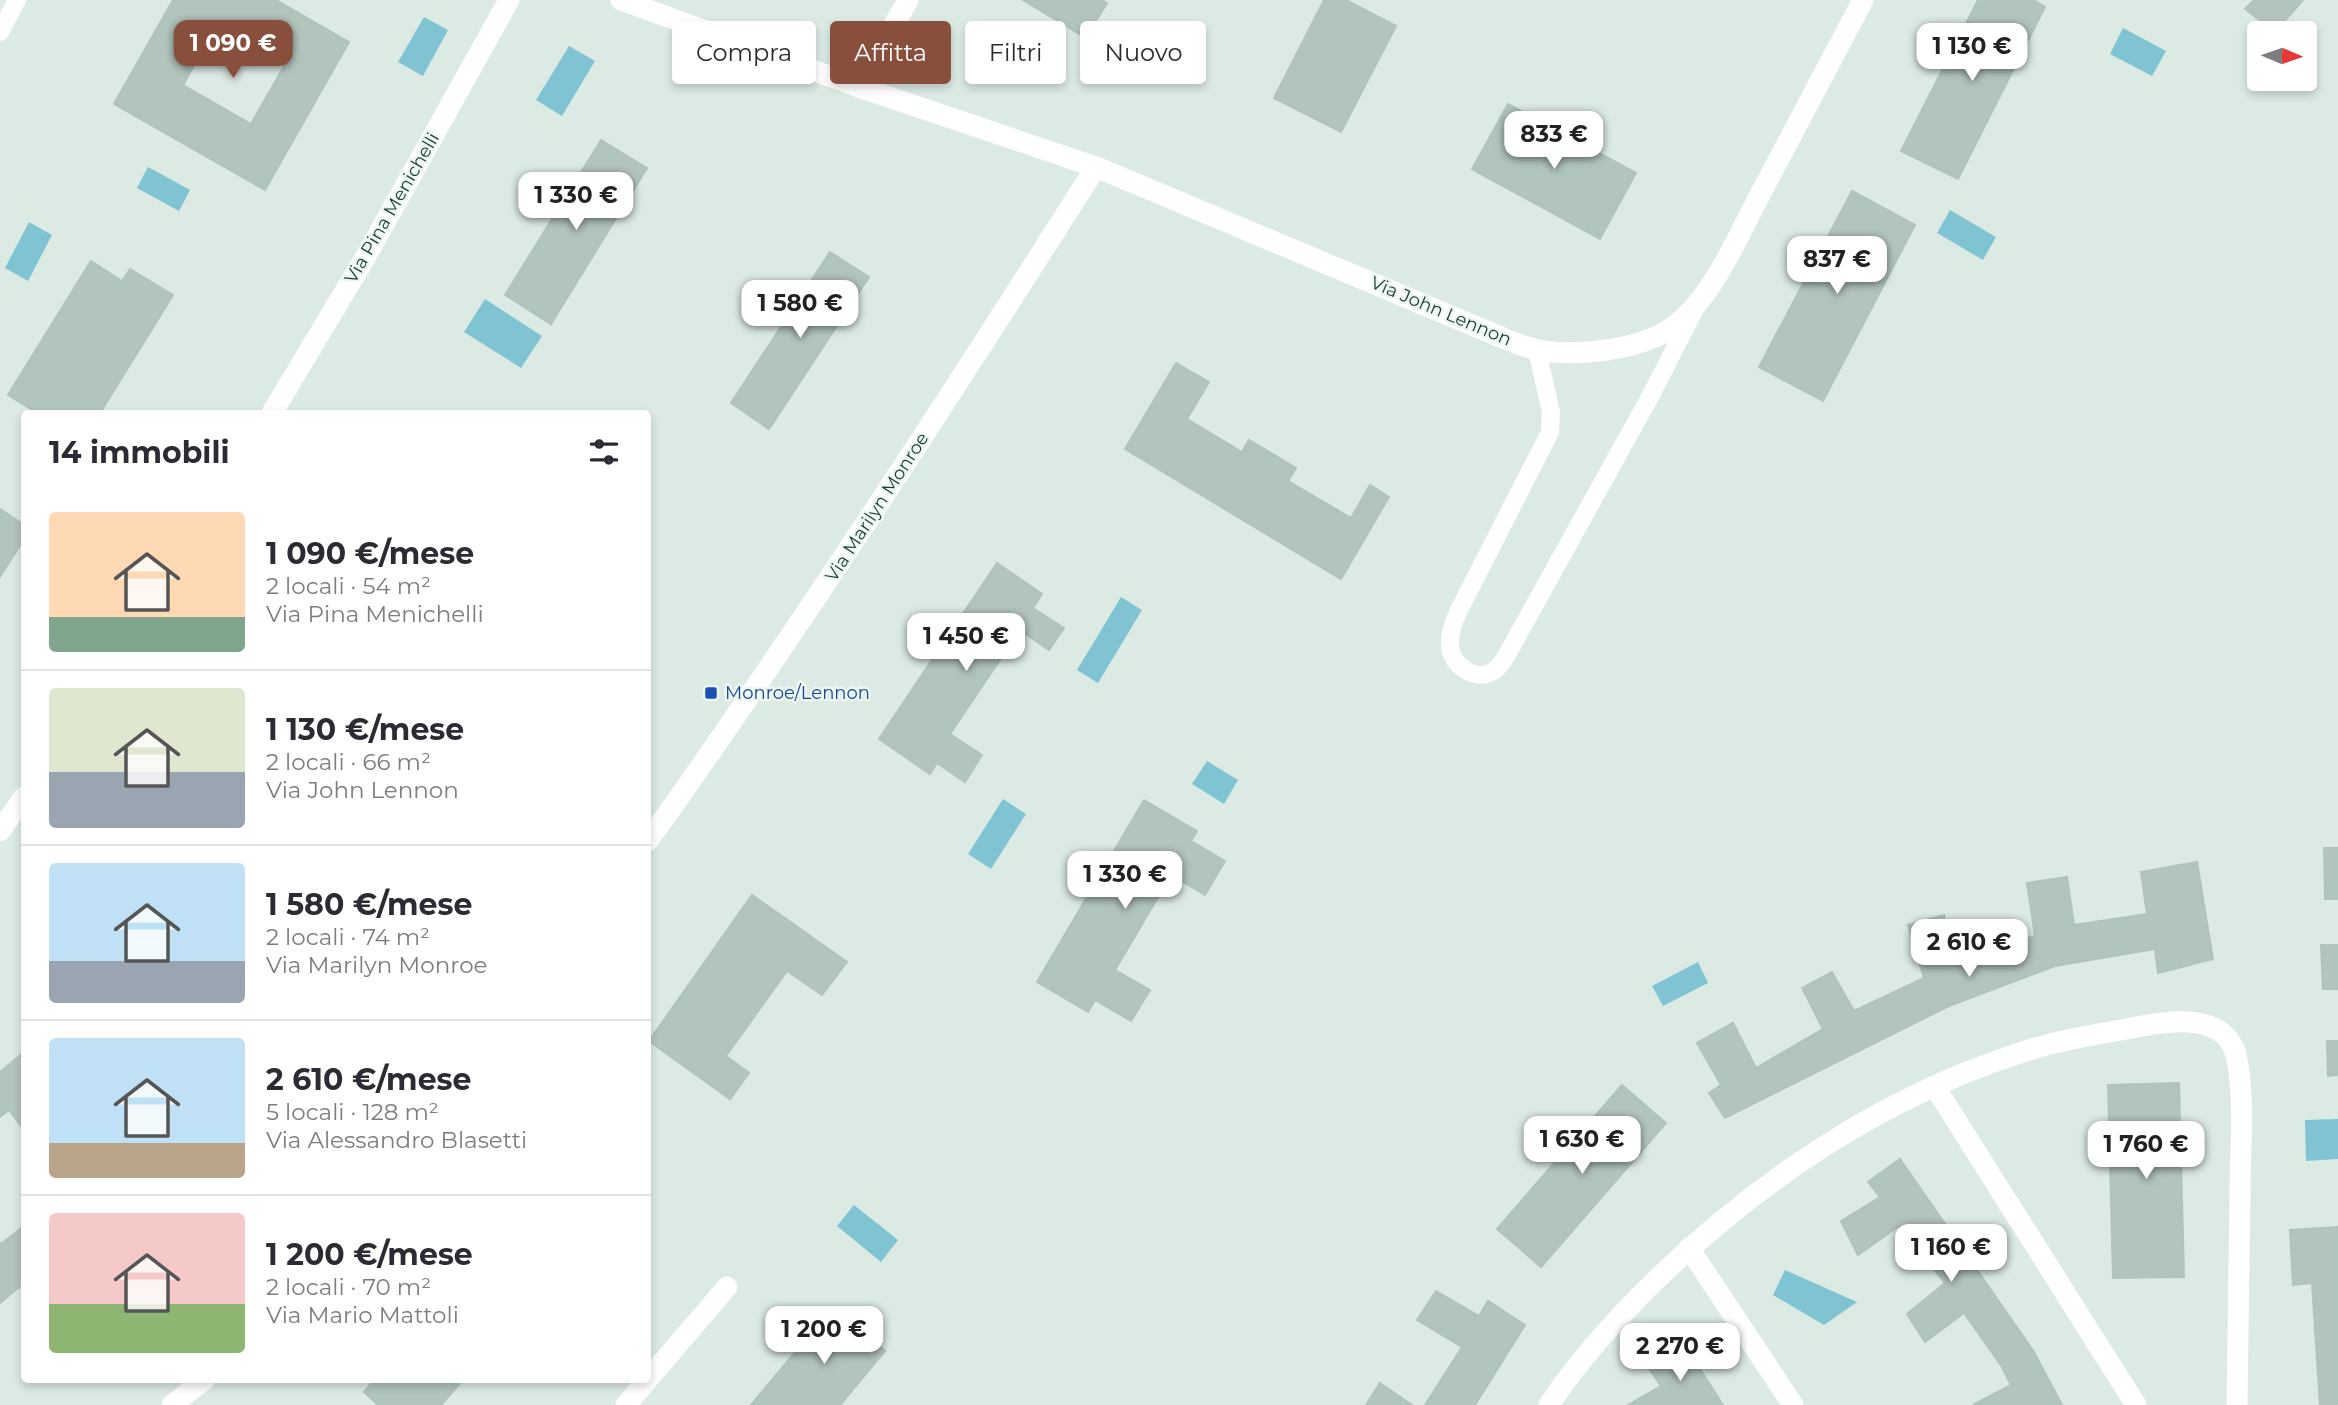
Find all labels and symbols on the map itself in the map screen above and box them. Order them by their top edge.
pin: 1 090 € [168,20,298,80]
north arrow [2247,21,2317,91]
pin: 1 130 € [1907,24,2037,83]
pin: 833 € [1505,111,1603,171]
street label: Via Pina Menichelli [340,129,444,287]
pin: 1 330 € [511,173,641,232]
pin: 837 € [1788,236,1886,296]
street label: Via John Lennon [1367,271,1515,351]
pin: 1 580 € [735,280,865,340]
street label: Via Marilyn Monroe [821,428,933,586]
pin: 1 450 € [901,614,1031,673]
place label: Monroe/Lennon [725,682,870,704]
marker: Monroe/Lennon [703,685,719,701]
pin: 1 330 € [1060,852,1190,911]
pin: 2 610 € [1904,920,2034,979]
pin: 1 630 € [1517,1116,1647,1176]
pin: 1 760 € [2081,1122,2211,1181]
pin: 1 160 € [1886,1224,2016,1284]
pin: 1 200 € [759,1306,889,1366]
pin: 2 270 € [1615,1324,1745,1383]

